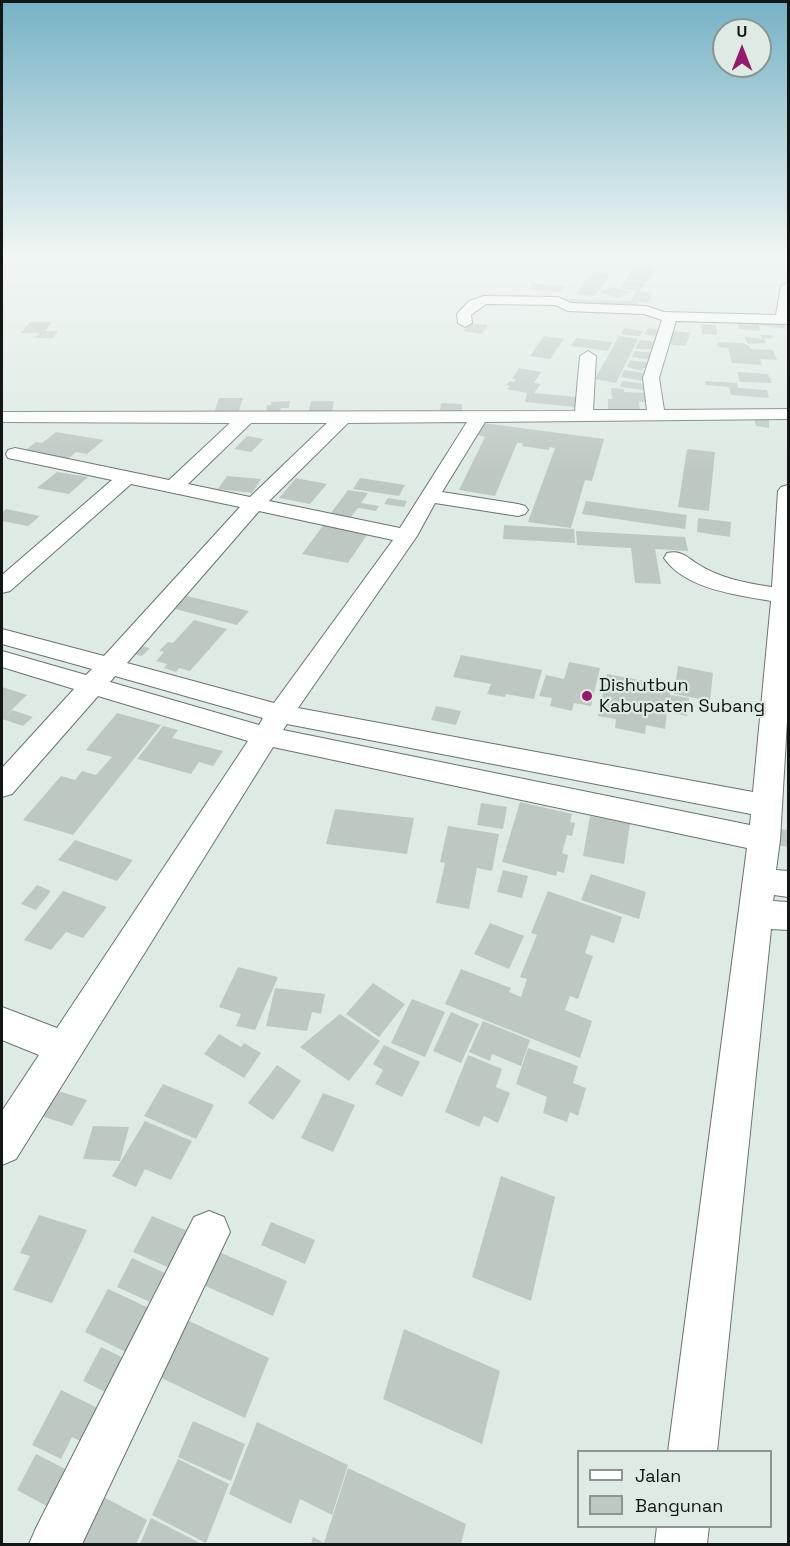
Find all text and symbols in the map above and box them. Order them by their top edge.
north arrow [712,18,772,78]
text: U [737,21,747,42]
place label: Dishutbun Kabupaten Subang [599,675,765,718]
marker: Dishutbun Kabupaten Subang [580,689,594,703]
legend [577,1450,772,1528]
text: Jalan [635,1464,681,1487]
text: Bangunan [635,1494,723,1517]

